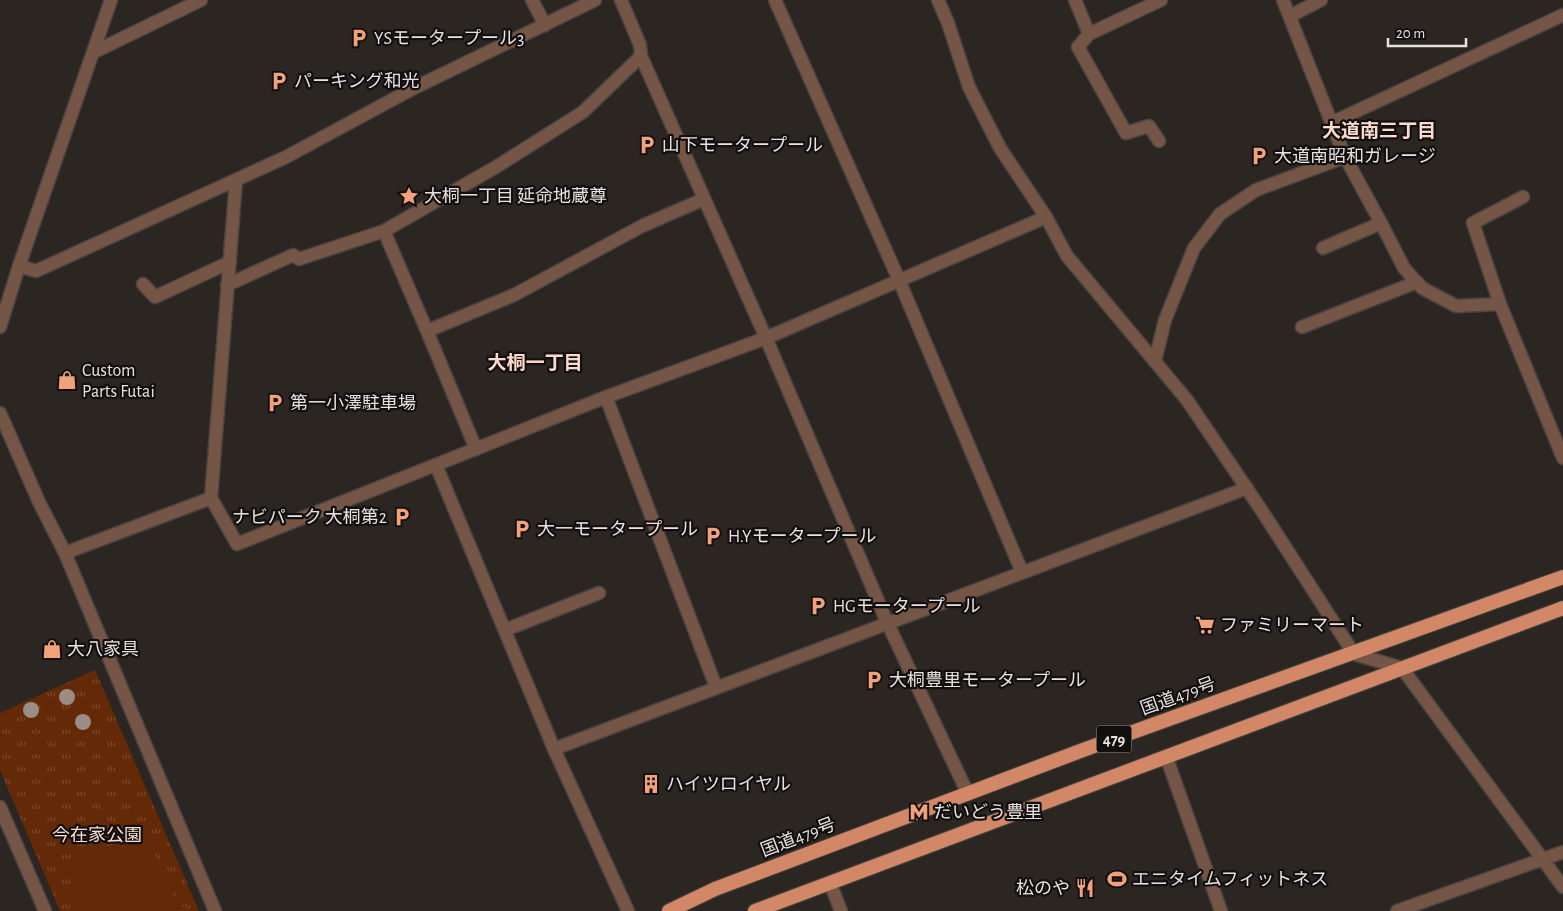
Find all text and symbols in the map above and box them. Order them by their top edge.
scale bar [1388,15,1466,47]
text: 20 m [1396,26,1425,41]
parking icon: YSモータープール3 [348,27,370,49]
place label: YSモータープール3 [374,29,524,48]
parking icon: パーキング和光 [268,70,290,92]
place label: パーキング和光 [294,71,419,91]
district label: 大道南三丁目 [1322,120,1436,141]
parking icon: 山下モータープール [636,134,658,156]
place label: 山下モータープール [662,136,823,155]
parking icon: 大道南昭和ガレージ [1248,145,1270,167]
place label: 大道南昭和ガレージ [1274,146,1436,166]
place icon: 大桐一丁目 延命地蔵尊 [398,185,420,207]
place label: 大桐一丁目 延命地蔵尊 [424,186,607,206]
district label: 大桐一丁目 [487,353,583,373]
place label: Custom Parts Futai [82,362,155,401]
shop icon: Custom Parts Futai [56,369,78,391]
parking icon: 第一小澤駐車場 [264,392,286,414]
place label: 第一小澤駐車場 [290,393,416,413]
parking icon: ナビパーク 大桐第2 [391,506,413,528]
place label: ナビパーク 大桐第2 [232,507,387,527]
parking icon: 大一モータープール [511,518,533,540]
place label: 大一モータープール [537,520,698,539]
parking icon: H.Yモータープール [702,525,724,547]
place label: H.Yモータープール [728,527,877,546]
parking icon: HGモータープール [807,595,829,617]
place label: HGモータープール [833,597,981,616]
supermarket icon: ファミリーマート [1194,614,1216,636]
place label: ファミリーマート [1220,617,1364,635]
shop icon: 大八家具 [41,638,63,660]
place label: 大八家具 [67,640,139,659]
parking icon: 大桐豊里モータープール [863,669,885,691]
place label: 大桐豊里モータープール [889,671,1086,690]
street label: 国道479号 [1138,673,1218,719]
road number: 479 [1096,726,1132,752]
building icon: ハイツロイヤル [640,773,662,795]
place label: ハイツロイヤル [666,775,791,794]
metro station icon: だいどう豊里 [908,801,930,823]
place label: だいどう豊里 [934,803,1042,822]
street label: 国道479号 [758,814,838,860]
park label: 今在家公園 [52,825,142,845]
sports icon: エニタイムフィットネス [1106,868,1128,890]
place label: エニタイムフィットネス [1132,870,1328,889]
restaurant icon: 松のや [1074,877,1096,899]
place label: 松のや [1016,879,1070,898]

